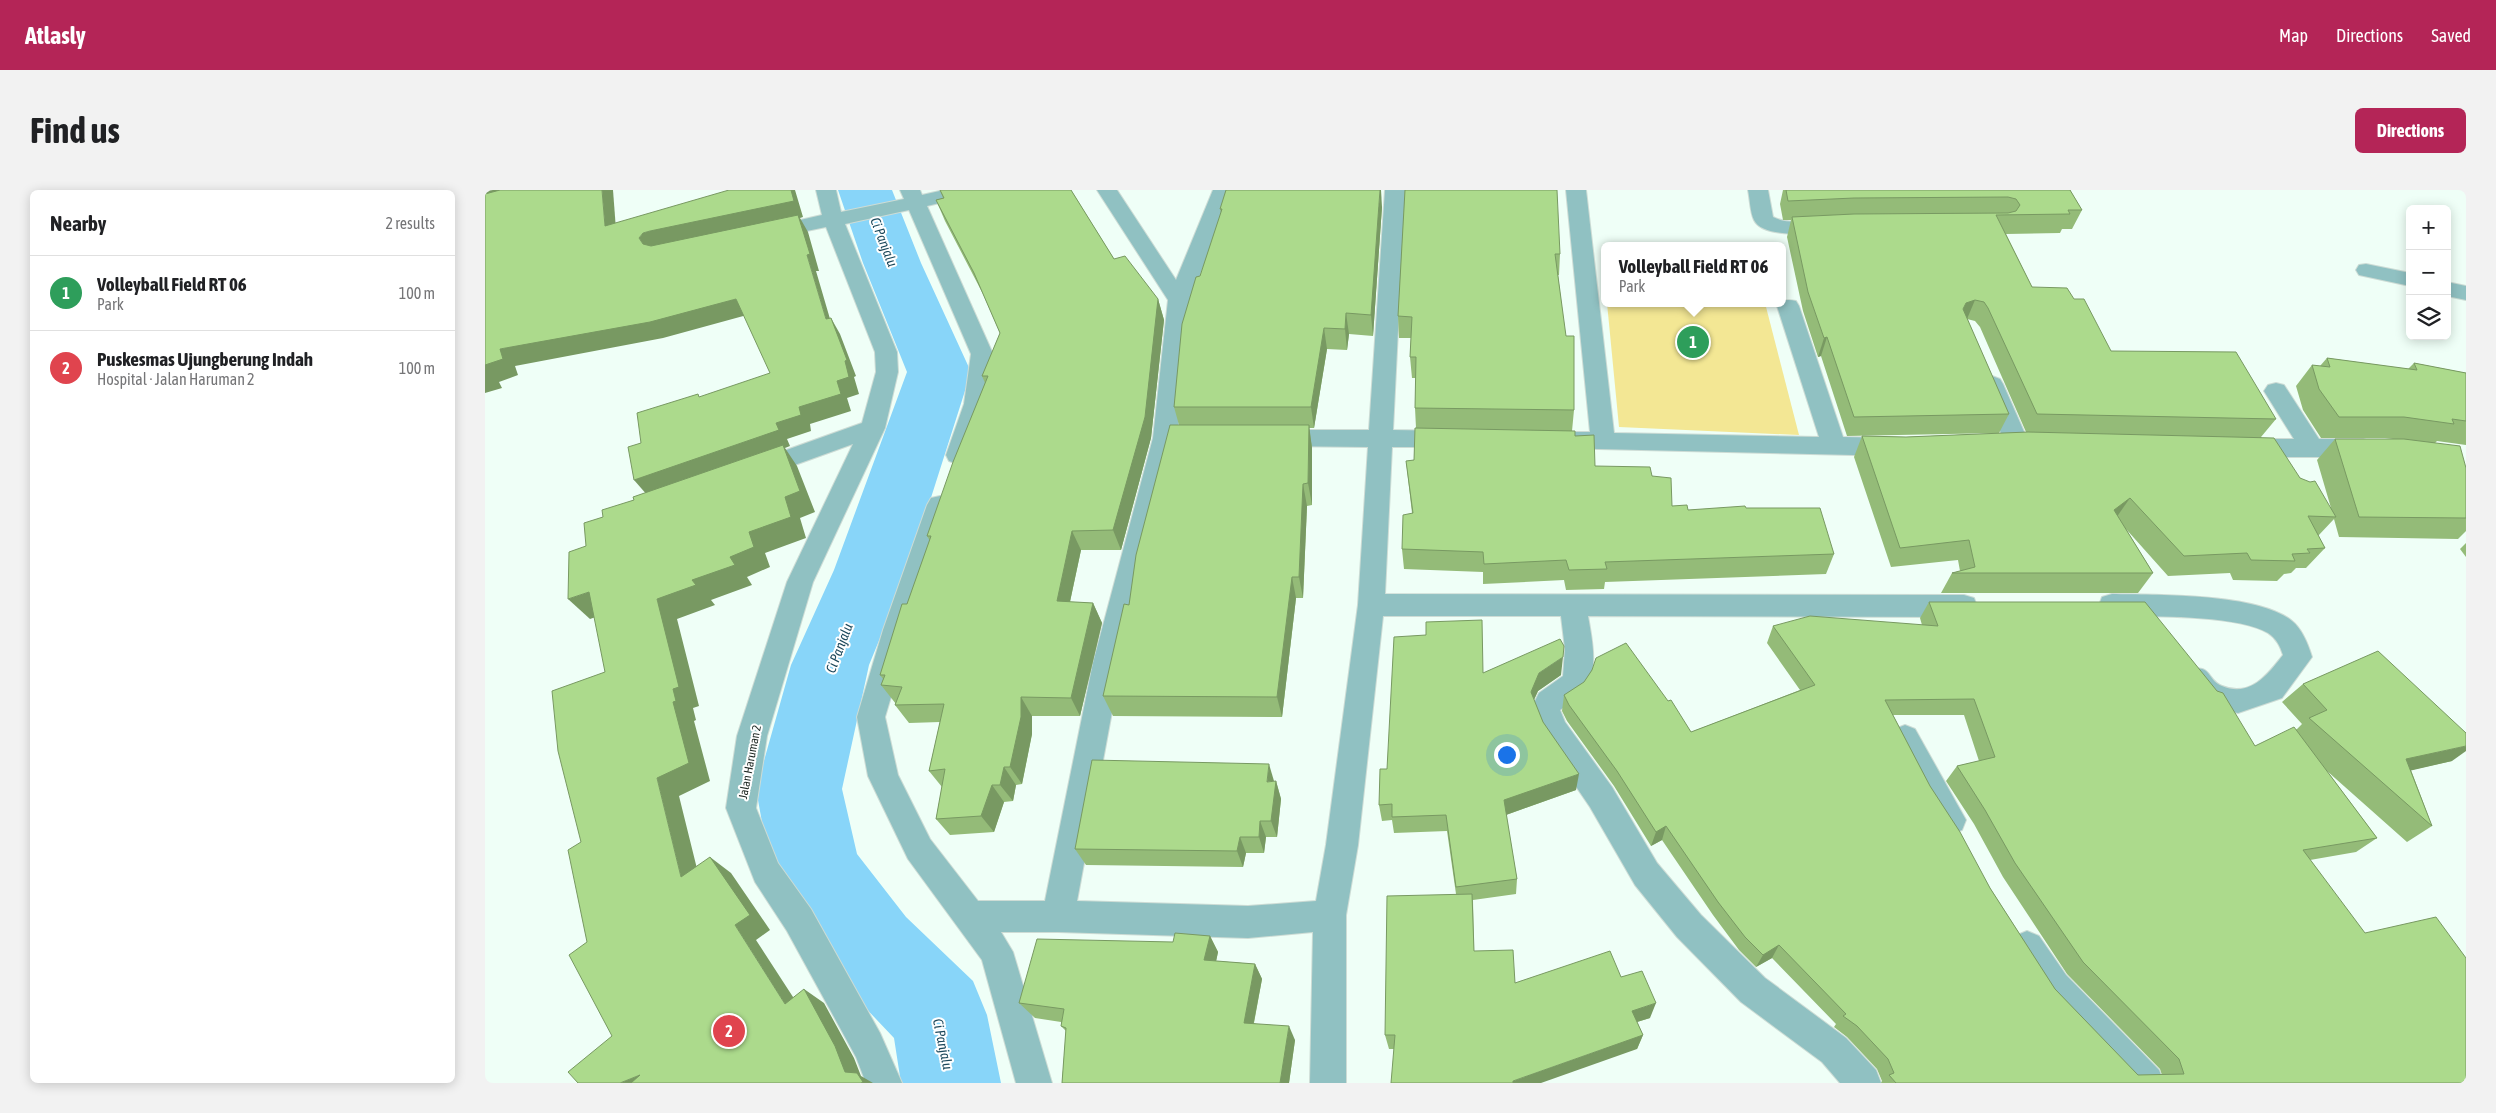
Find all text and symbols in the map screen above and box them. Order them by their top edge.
text: Atlasly [25,22,86,49]
text: Map [2279,25,2308,46]
text: Directions [2336,25,2403,46]
text: Saved [2431,25,2471,46]
button: Directions [2355,108,2466,153]
text: Find us [30,110,120,150]
map controls [2406,205,2451,340]
button: + [2406,205,2451,250]
text: Nearby [50,211,106,235]
text: 2 results [385,214,435,232]
water label: Ci Panjalu [867,215,901,269]
popup [1601,242,1786,307]
button: − [2406,250,2451,295]
text: Volleyball Field RT 06 [1619,255,1768,277]
text: Volleyball Field RT 06 [97,273,247,295]
text: Park [1619,277,1645,295]
text: 1 [62,284,70,302]
text: 100 m [399,284,435,302]
text: Park [97,295,124,313]
button: layers [2406,295,2451,340]
pin: 1 [1677,323,1709,361]
text: Puskesmas Ujungberung Indah [97,348,313,370]
text: 2 [62,359,70,377]
text: 100 m [399,359,435,377]
text: Hospital · Jalan Haruman 2 [97,370,255,388]
water label: Ci Panjalu [822,621,856,675]
street label: Jalan Haruman 2 [736,724,764,800]
your location [1494,742,1520,768]
pin: 2 [713,1012,745,1050]
water label: Ci Panjalu [930,1017,956,1071]

